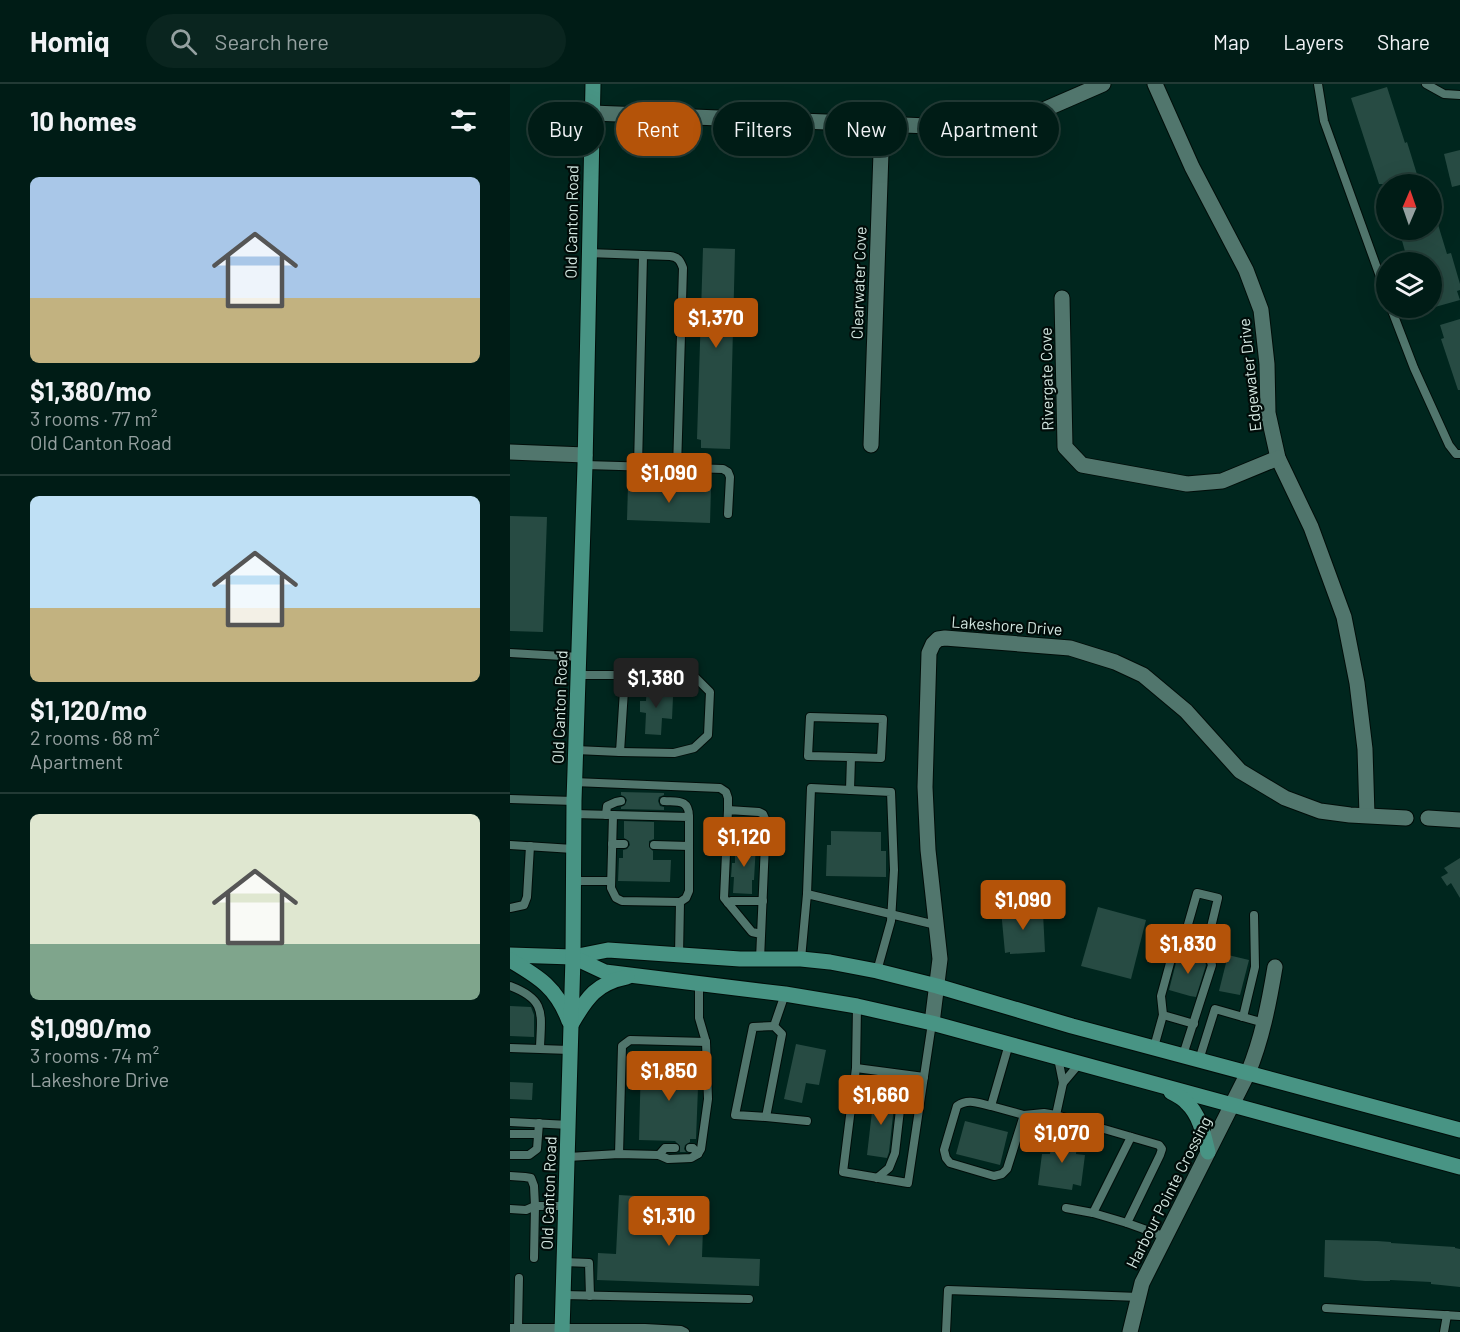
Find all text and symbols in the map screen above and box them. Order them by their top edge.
search box [146,14,566,68]
text: Homiq [30,24,110,58]
icon: search [167,25,200,58]
text: Search here [215,28,329,54]
text: Map [1213,29,1250,54]
text: Layers [1283,29,1344,54]
text: Share [1377,29,1430,54]
chip: Buy [528,102,604,156]
chip: Rent [616,102,701,156]
chip: Filters [713,102,813,156]
chip: New [825,102,907,156]
chip: Apartment [919,102,1059,156]
icon: filters [447,104,480,137]
text: 10 homes [30,105,137,136]
street label: Old Canton Road [561,165,581,279]
north arrow [1376,174,1442,240]
map controls [1376,174,1442,318]
icon: home [201,216,309,324]
street label: Clearwater Cove [847,226,869,340]
button: layers [1376,252,1442,318]
pin: $1,370 [667,298,765,349]
text: $1,370 [688,305,744,329]
street label: Edgewater Drive [1234,318,1264,432]
street label: Rivergate Cove [1036,327,1056,431]
text: $1,380/mo [30,375,152,406]
text: 3 rooms · 77 m² [30,406,158,430]
text: Old Canton Road [30,430,172,454]
pin: $1,090 [620,453,718,504]
text: $1,090 [641,460,697,484]
icon: home [201,535,309,643]
street label: Lakeshore Drive [951,612,1063,638]
street label: Old Canton Road [548,650,570,764]
pin: $1,380 [607,658,705,709]
text: $1,380 [628,665,684,689]
text: $1,120/mo [30,694,147,725]
text: 2 rooms · 68 m² [30,725,160,749]
text: Apartment [30,749,123,773]
pin: $1,120 [695,817,793,868]
text: $1,120 [717,824,771,848]
icon: home [201,853,309,961]
pin: $1,090 [974,880,1072,931]
text: $1,090 [995,887,1051,911]
pin: $1,830 [1139,924,1237,975]
text: $1,830 [1160,931,1216,955]
text: $1,090/mo [30,1012,151,1043]
text: 3 rooms · 74 m² [30,1043,159,1067]
pin: $1,850 [620,1051,718,1102]
text: $1,850 [641,1058,697,1082]
text: Lakeshore Drive [30,1067,169,1091]
pin: $1,660 [832,1075,930,1126]
text: $1,660 [853,1082,909,1106]
pin: $1,070 [1013,1113,1111,1164]
street label: Harbour Pointe Crossing [1121,1113,1215,1271]
text: $1,070 [1034,1120,1090,1144]
street label: Old Canton Road [537,1136,559,1250]
pin: $1,310 [620,1196,718,1247]
text: $1,310 [642,1203,696,1227]

